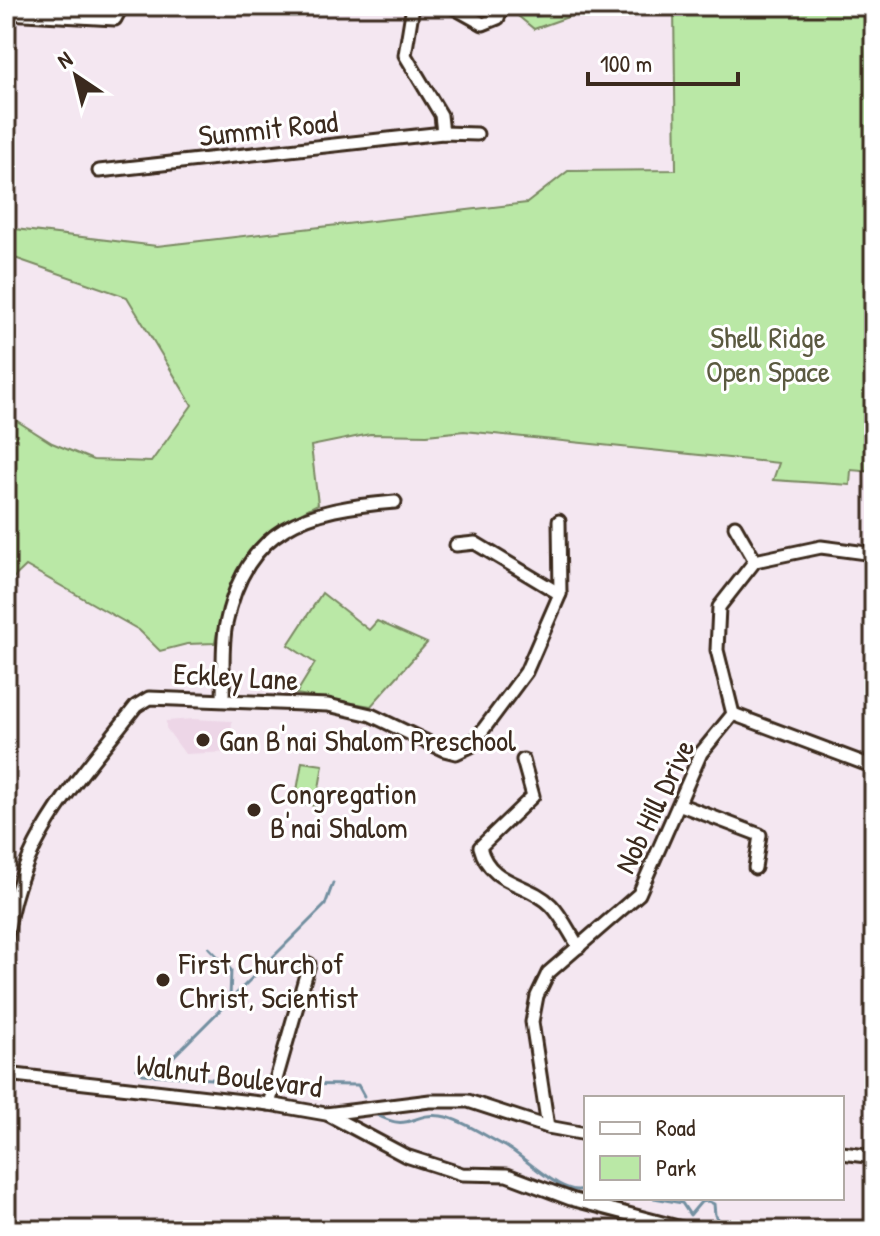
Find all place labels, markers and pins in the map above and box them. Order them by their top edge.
place label: Gan B'nai Shalom Preschool [219,720,516,760]
marker: Gan B'nai Shalom Preschool [194,731,212,749]
place label: Congregation B'nai Shalom [270,773,417,847]
marker: Congregation B'nai Shalom [245,801,263,819]
place label: First Church of Christ, Scientist [178,943,358,1017]
marker: First Church of Christ, Scientist [154,971,172,989]

